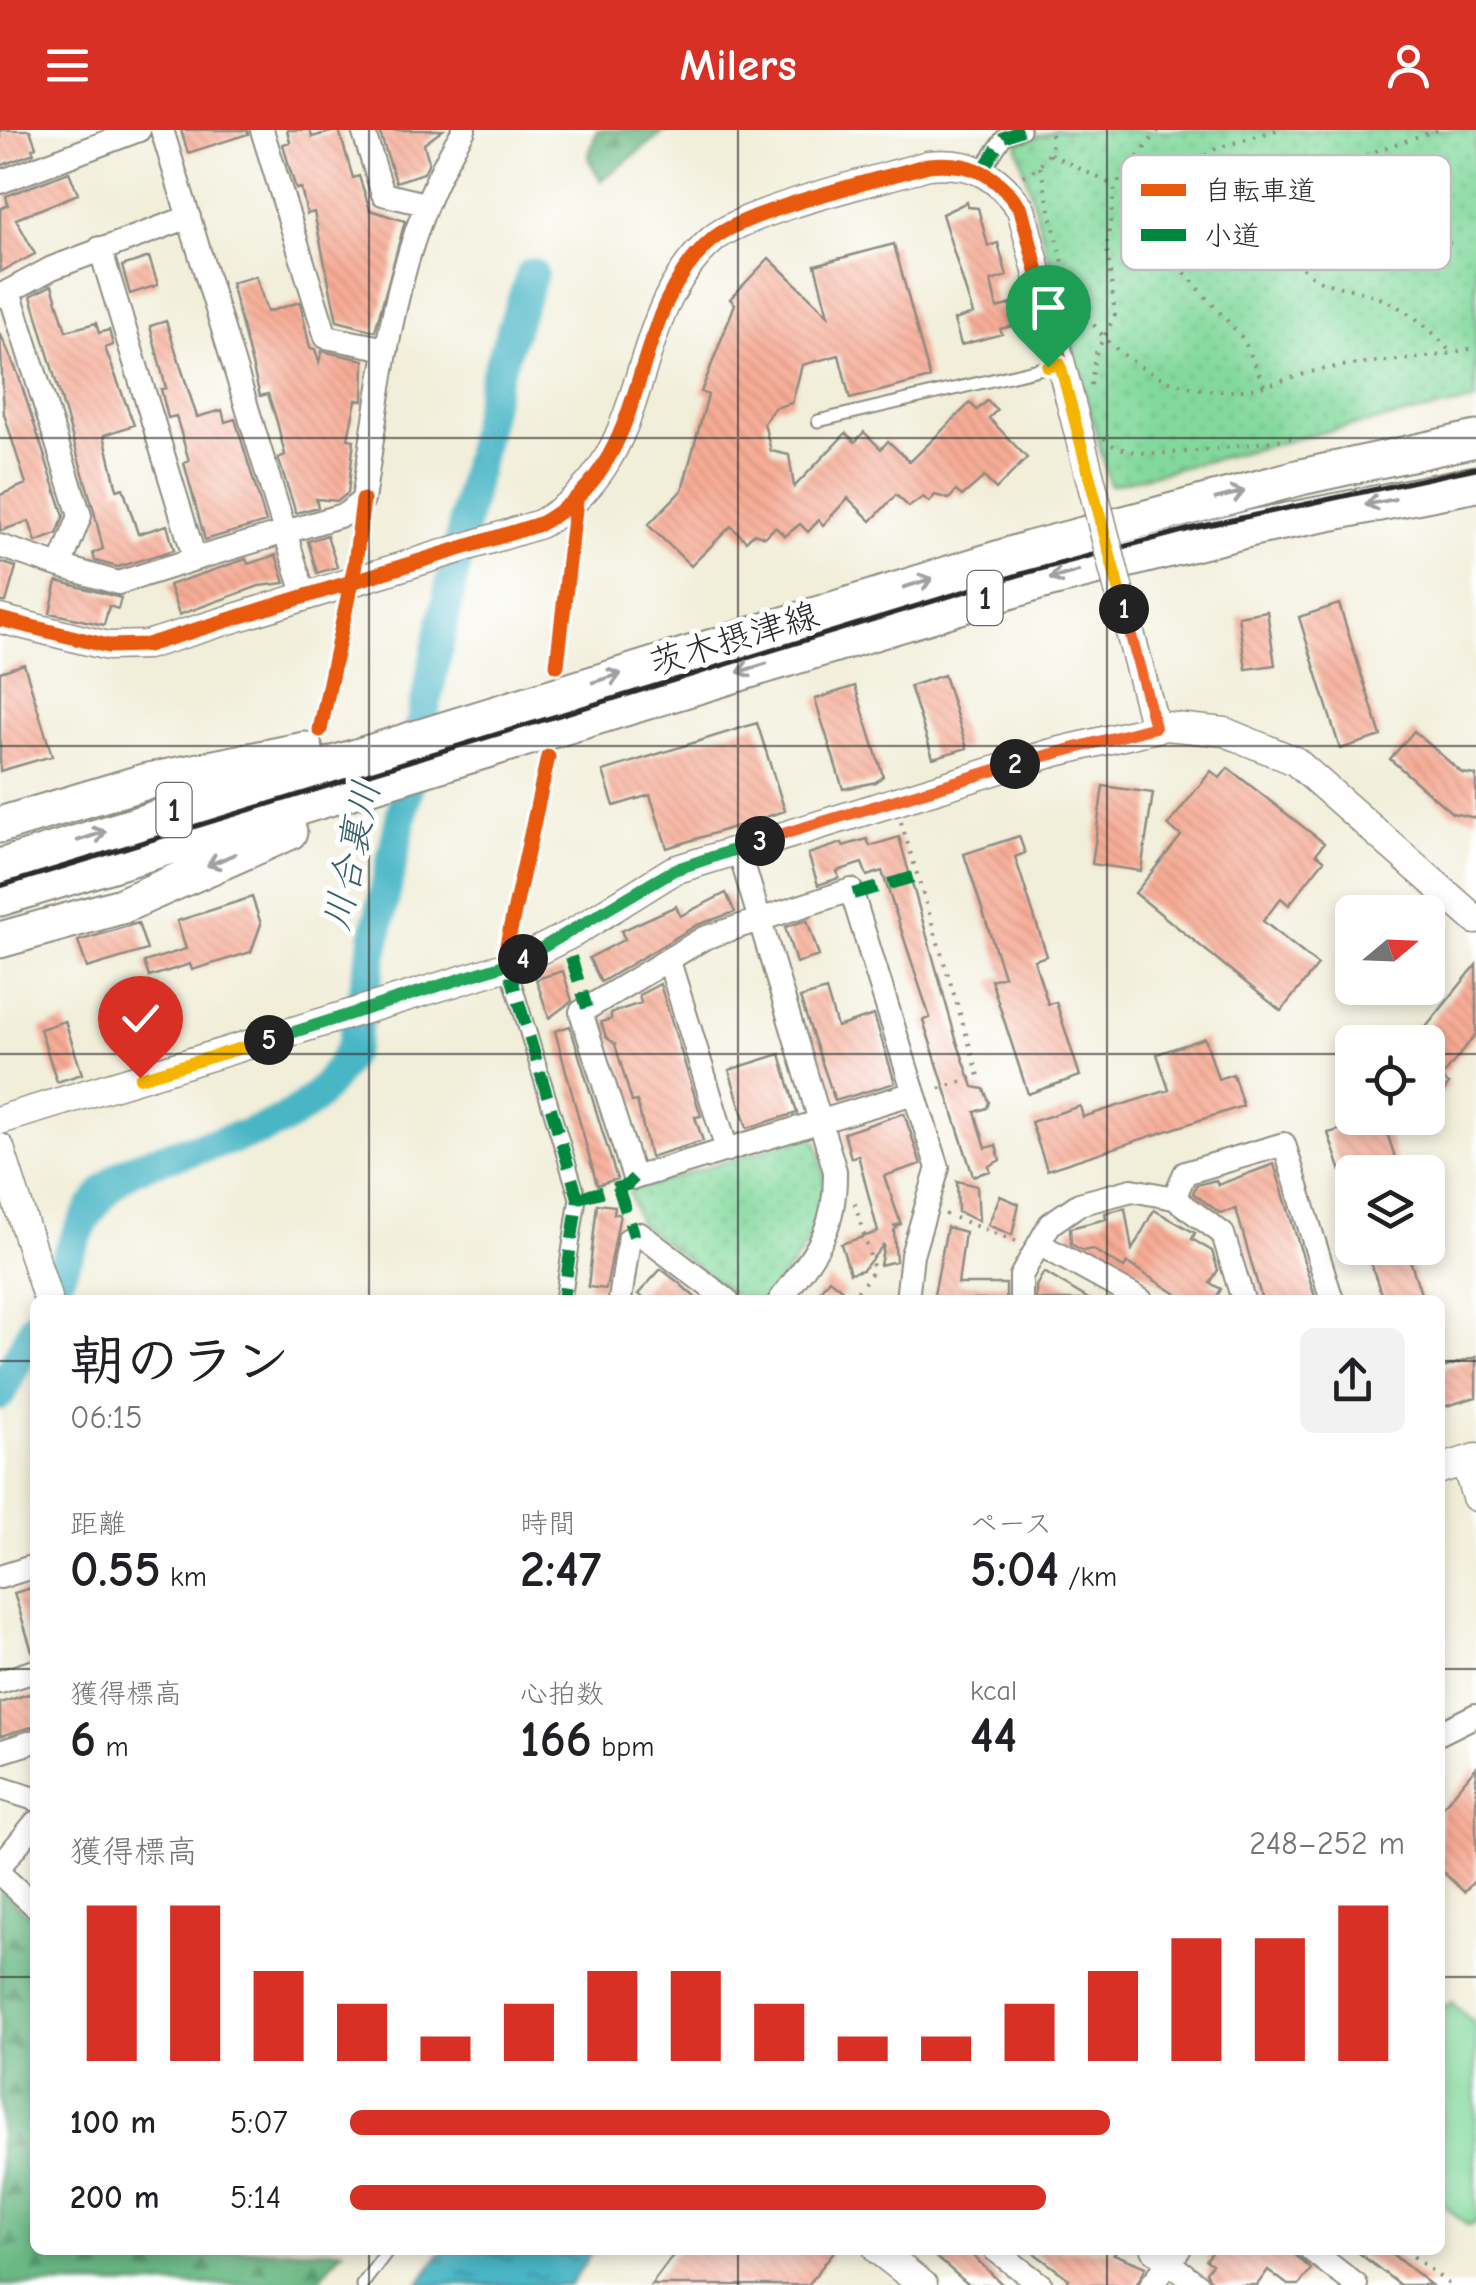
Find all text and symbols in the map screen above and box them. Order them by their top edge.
icon: menu [40,38,95,93]
icon: person [1381,38,1436,93]
text: Milers [679,39,797,91]
legend [1121,155,1451,270]
text: 自転車道 [1204,175,1316,207]
text: 小道 [1204,220,1260,252]
pin [1006,265,1091,368]
icon: arrive [1021,280,1076,335]
one-way arrow [1213,485,1245,503]
one-way arrow [1365,493,1397,512]
one-way arrow [1048,567,1080,585]
road number: 1 [968,571,1002,625]
one-way arrow [901,573,933,591]
pin: 1 [1099,584,1149,634]
text: 1 [1118,593,1130,625]
street label: 茨木摂津線 [644,594,824,684]
one-way arrow [737,660,768,678]
one-way arrow [591,668,622,686]
pin: 2 [990,739,1040,789]
text: 2 [1008,748,1022,780]
water label: 川合裏川 [315,777,389,935]
road number: 1 [156,783,192,837]
pin: 3 [735,816,785,866]
text: 3 [753,825,767,857]
one-way arrow [76,826,108,844]
one-way arrow [206,852,237,870]
north arrow [1335,895,1445,1005]
map controls [1335,895,1445,1265]
pin: 4 [498,934,548,984]
text: 4 [516,943,530,975]
pin [98,976,183,1079]
icon: check [113,991,168,1046]
pin: 5 [244,1015,294,1065]
text: 5 [262,1024,276,1056]
button: locate [1335,1025,1445,1135]
button: layers [1335,1155,1445,1265]
button: share [1300,1328,1405,1433]
text: 朝のラン [70,1329,290,1393]
text: 06:15 [70,1399,143,1436]
text: 距離 [70,1508,126,1540]
text: 時間 [520,1508,576,1540]
text: ペース [970,1508,1052,1540]
text: 0.55 [70,1541,161,1599]
text: 2:47 [520,1541,601,1599]
text: 5:04 [970,1541,1059,1599]
text: km [161,1561,207,1593]
text: /km [1059,1561,1117,1593]
text: kcal [970,1675,1017,1707]
text: 獲得標高 [70,1678,182,1710]
text: 心拍数 [520,1678,604,1710]
text: 44 [970,1707,1017,1765]
text: 6 [70,1711,96,1769]
text: 166 [520,1711,592,1769]
text: m [96,1731,129,1763]
text: bpm [592,1731,654,1763]
text: 248–252 m [1249,1825,1405,1862]
text: 獲得標高 [70,1833,198,1870]
text: 100 m [70,2104,156,2141]
text: 5:07 [230,2104,288,2141]
text: 200 m [70,2179,159,2216]
text: 5:14 [230,2179,281,2216]

